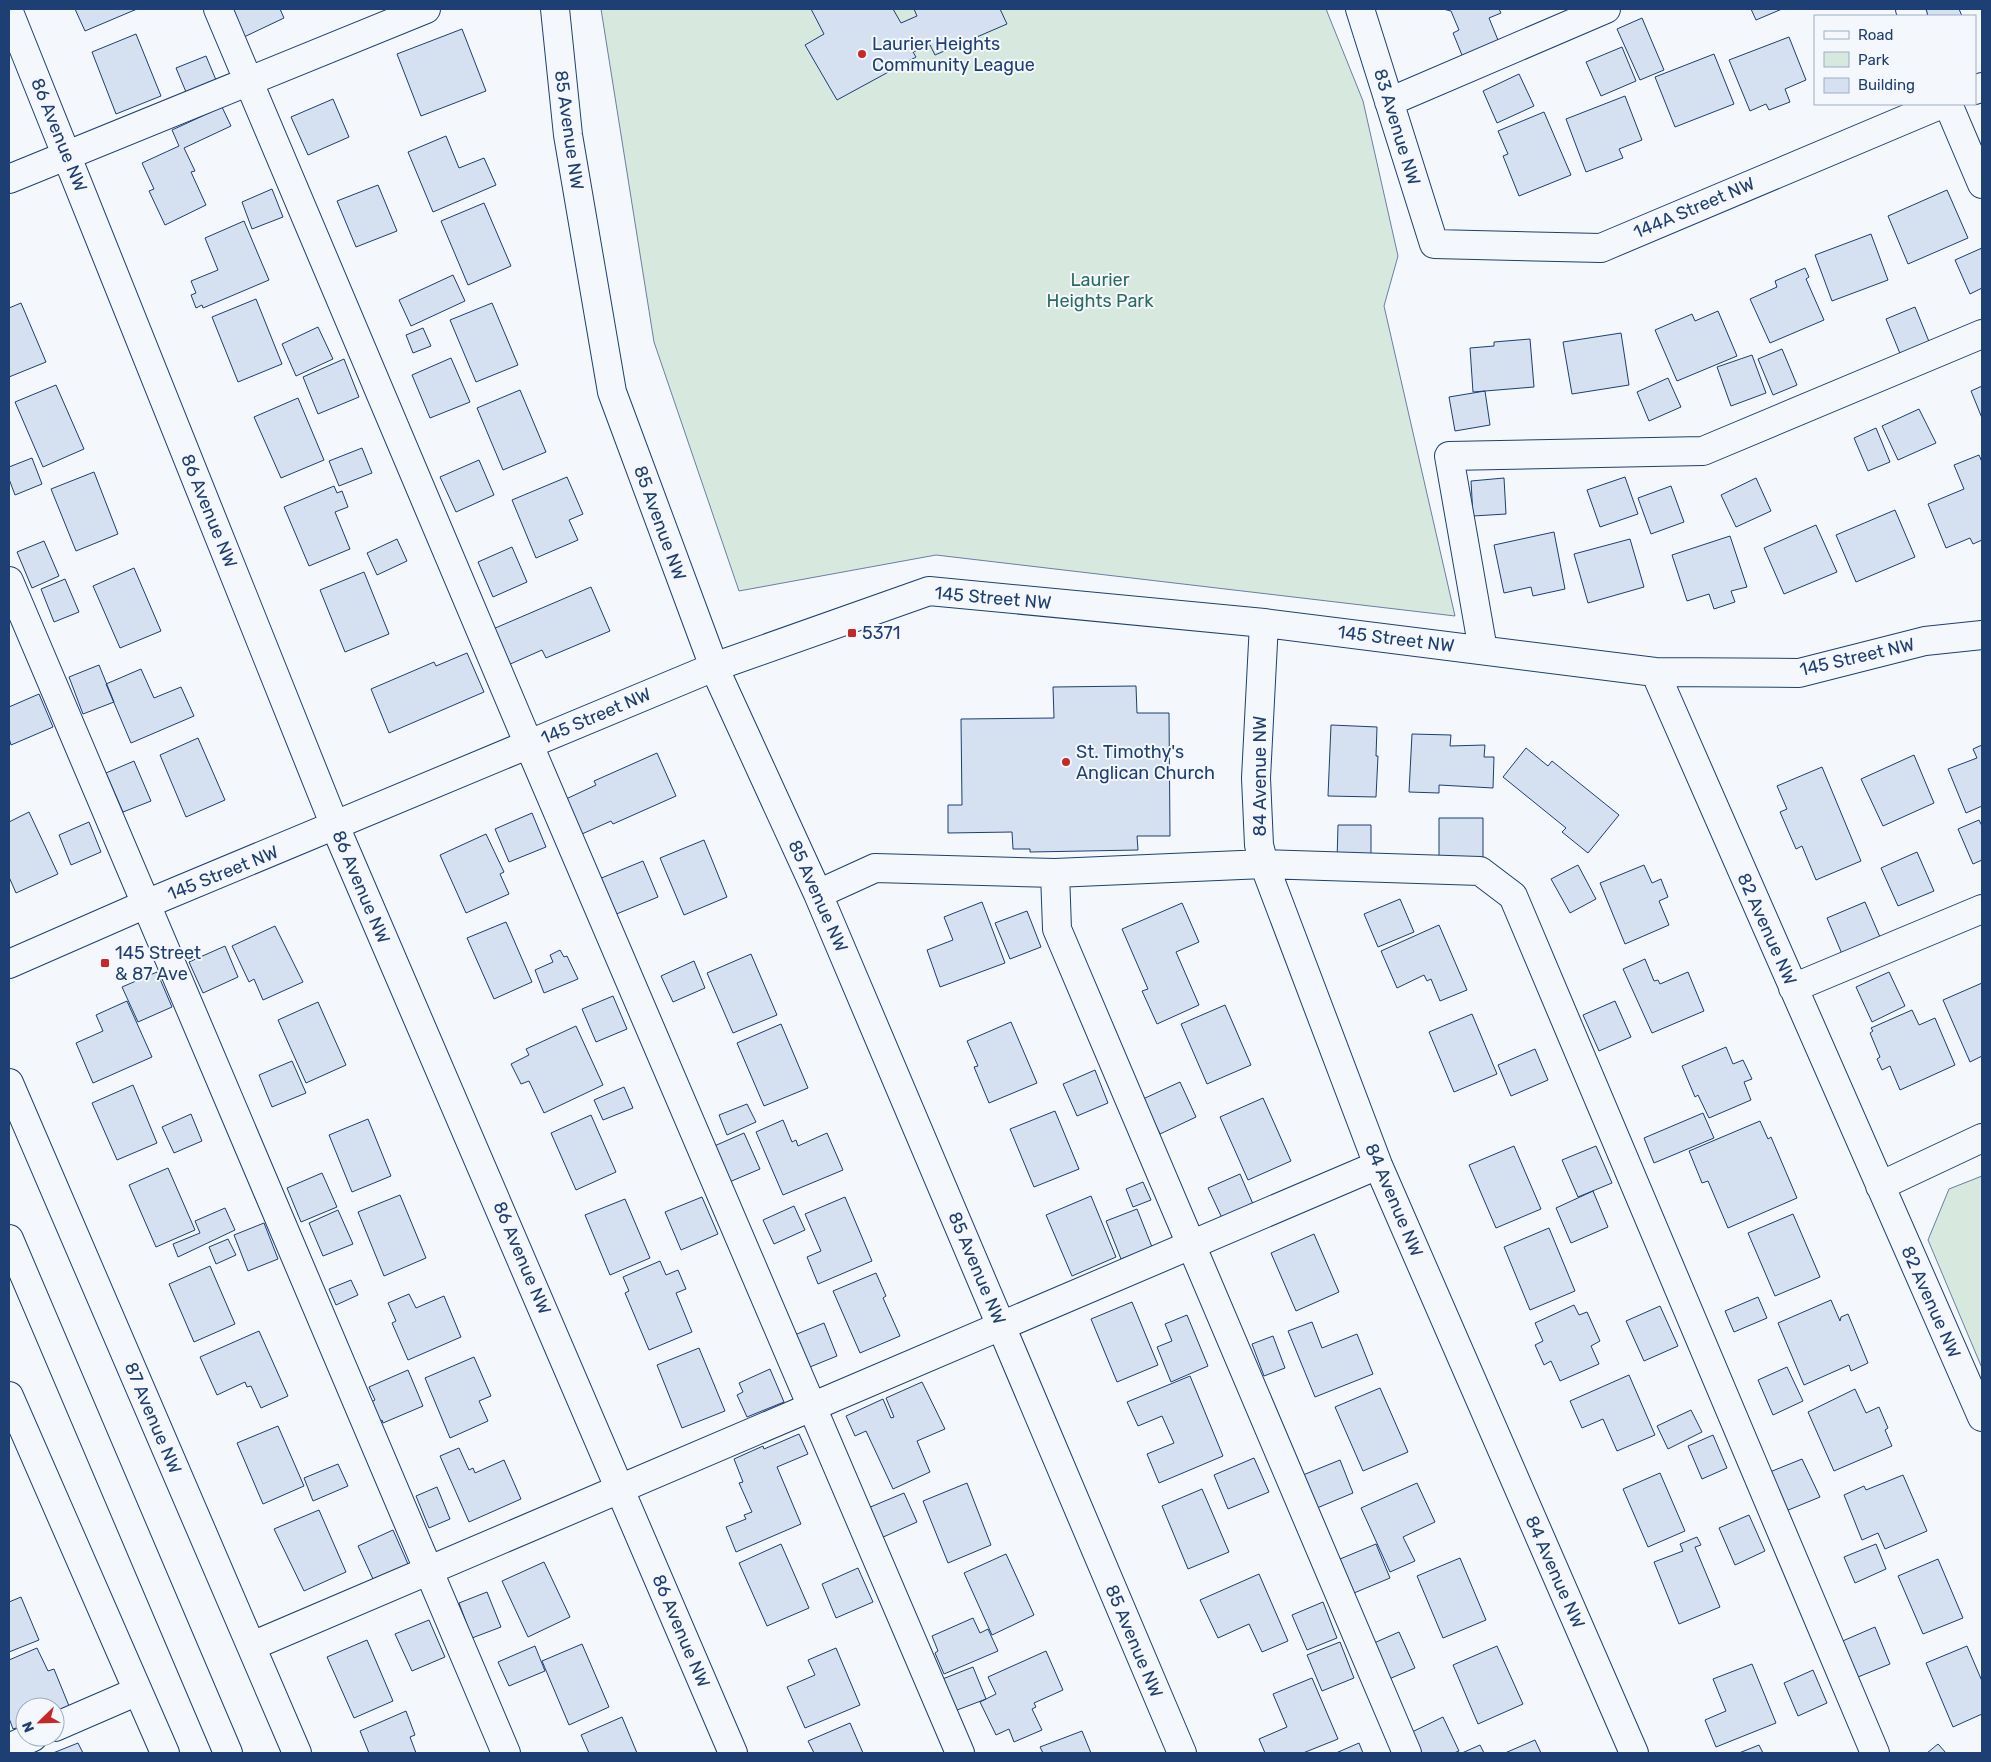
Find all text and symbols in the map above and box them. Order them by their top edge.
legend [1814,15,1976,105]
text: Road [1858,26,1894,44]
place label: Laurier Heights Community League [872,33,1035,76]
marker: Laurier Heights Community League [856,48,868,60]
text: Park [1858,51,1889,69]
street label: 83 Avenue NW [1369,66,1425,188]
street label: 85 Avenue NW [550,69,588,191]
street label: 86 Avenue NW [26,75,92,195]
text: Building [1858,76,1915,94]
street label: 144A Street NW [1630,173,1758,243]
park label: Laurier Heights Park [1047,269,1154,312]
street label: 86 Avenue NW [176,451,242,571]
street label: 85 Avenue NW [629,463,691,583]
street label: 145 Street NW [934,582,1052,614]
street label: 145 Street NW [1336,621,1456,657]
place label: 5371 [862,622,900,644]
marker: 5371 [846,627,858,639]
street label: 145 Street NW [1797,633,1917,681]
street label: 145 Street NW [538,683,654,749]
street label: 84 Avenue NW [1249,716,1271,836]
place label: St. Timothy's Anglican Church [1076,741,1215,784]
marker: St. Timothy's Anglican Church [1060,756,1072,768]
street label: 86 Avenue NW [327,827,395,947]
street label: 85 Avenue NW [783,836,853,956]
street label: 145 Street NW [164,841,282,905]
street label: 82 Avenue NW [1732,870,1802,988]
place label: 145 Street & 87 Ave [115,942,201,985]
marker: 145 Street & 87 Ave [99,957,111,969]
street label: 84 Avenue NW [1360,1140,1428,1260]
street label: 86 Avenue NW [488,1198,556,1318]
street label: 85 Avenue NW [943,1208,1011,1328]
street label: 82 Avenue NW [1896,1243,1966,1361]
street label: 87 Avenue NW [120,1359,186,1477]
street label: 84 Avenue NW [1520,1512,1590,1632]
street label: 86 Avenue NW [647,1571,715,1691]
street label: 85 Avenue NW [1100,1581,1168,1701]
north arrow [15,1697,65,1747]
text: N [19,1719,38,1735]

